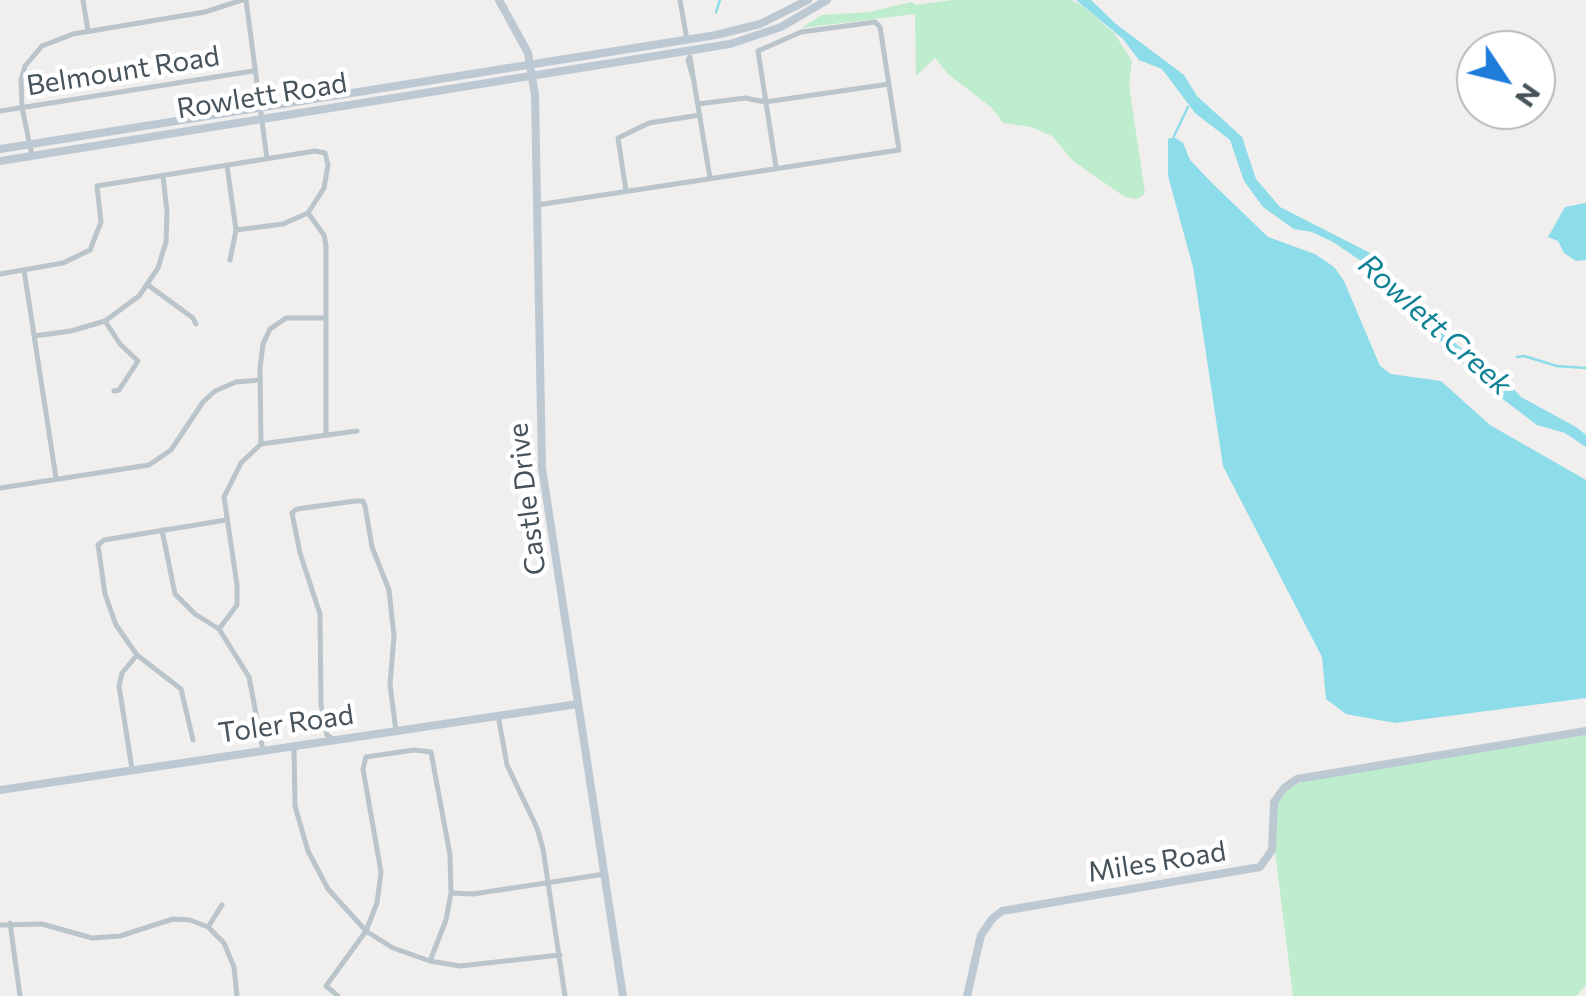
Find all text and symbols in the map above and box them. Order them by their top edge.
north arrow [1456,30,1556,130]
street label: Belmount Road [24,39,222,103]
street label: Rowlett Road [174,66,350,126]
text: N [1509,78,1549,114]
water label: Rowlett Creek [1351,247,1519,403]
street label: Castle Drive [501,421,553,577]
street label: Toler Road [216,698,356,750]
street label: Miles Road [1086,835,1228,889]

